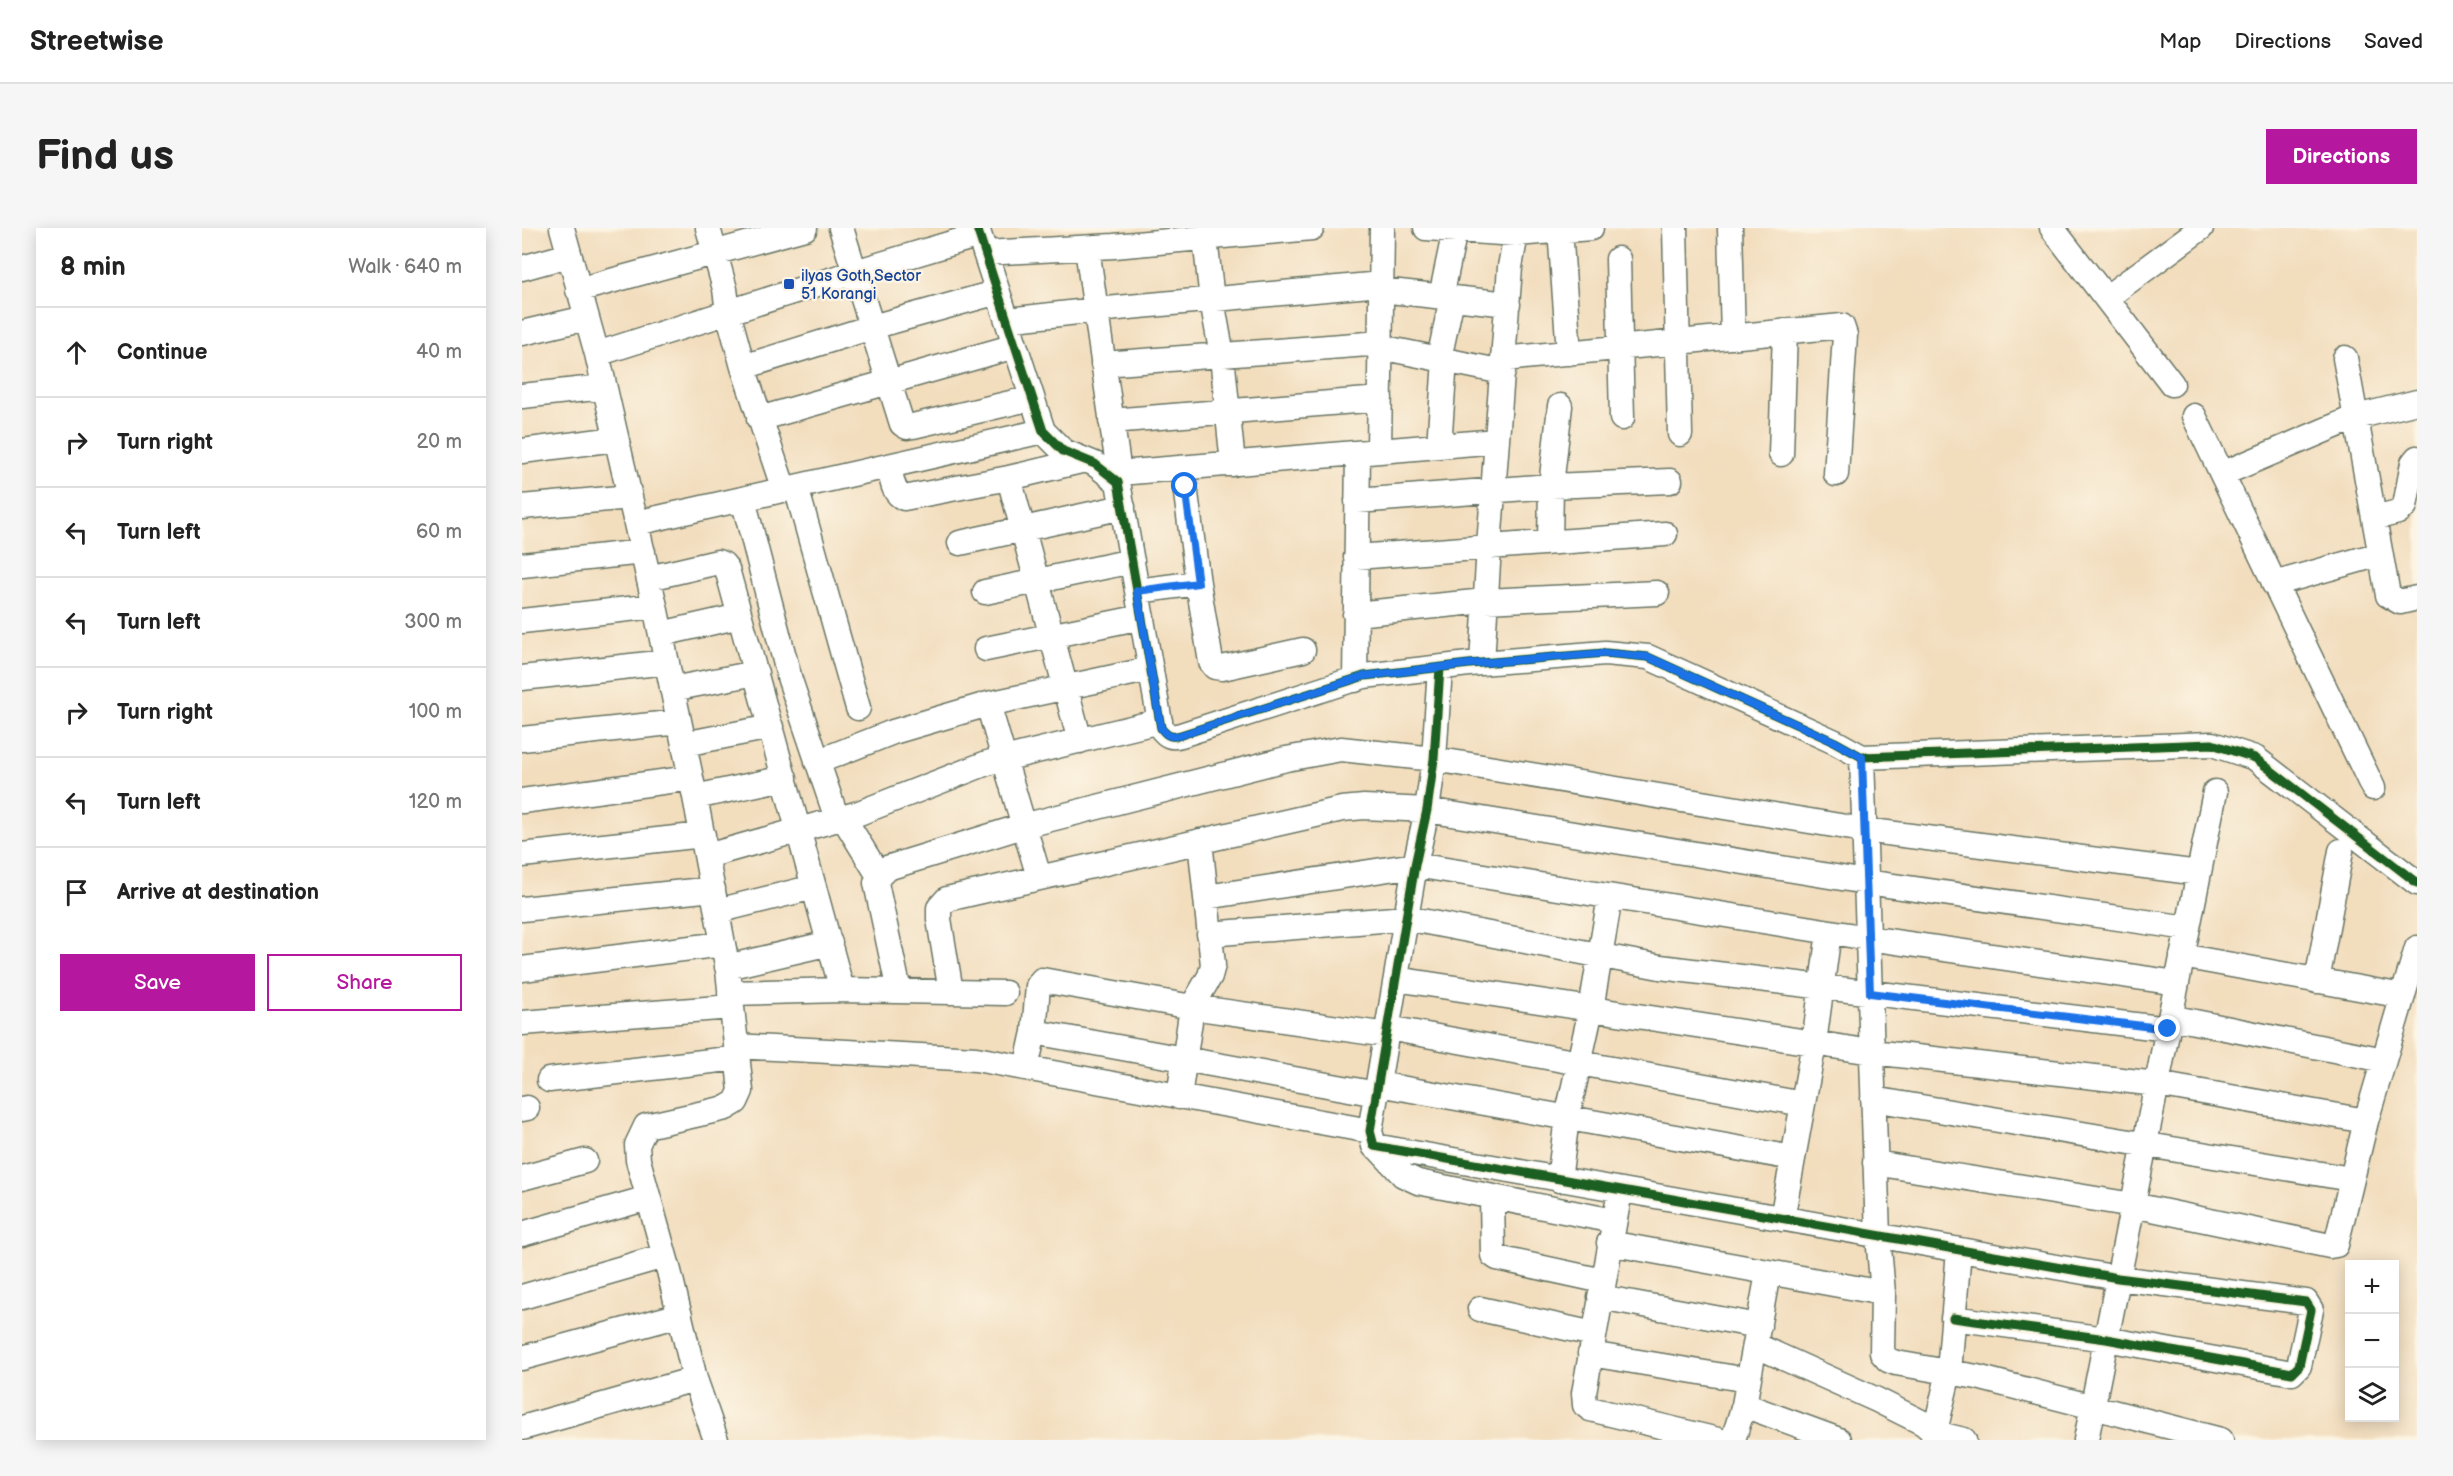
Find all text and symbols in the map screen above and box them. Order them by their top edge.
text: Streetwise [30,25,163,58]
text: Map [2159,29,2202,54]
text: Directions [2235,29,2331,54]
text: Saved [2364,29,2423,54]
button: Directions [2266,129,2417,184]
text: Find us [36,131,174,182]
text: 8 min [60,252,126,283]
text: Walk · 640 m [348,255,462,279]
place label: ilyas Goth,Sector 51 Korangi [801,267,921,304]
marker: ilyas Goth,Sector 51 Korangi [782,277,796,291]
icon: ahead [60,336,93,369]
text: Continue [117,339,207,366]
text: 40 m [416,340,462,364]
icon: right [60,426,93,459]
text: Turn right [117,429,213,456]
text: 20 m [417,430,462,454]
route start [1171,472,1197,498]
icon: left [60,516,93,549]
text: Turn left [117,519,201,546]
text: 60 m [416,520,462,544]
icon: left [60,606,93,639]
text: Turn left [117,609,201,636]
text: 300 m [404,610,462,634]
icon: right [60,696,93,729]
text: Turn right [117,699,213,726]
text: 100 m [409,700,462,724]
icon: left [60,786,93,819]
text: Turn left [117,789,201,816]
text: 120 m [409,790,462,814]
icon: arrive [60,876,93,909]
text: Arrive at destination [117,879,319,906]
button: Save [60,954,255,1011]
button: Share [267,954,462,1011]
route end [2154,1015,2180,1041]
map controls [2345,1260,2399,1422]
button: + [2345,1260,2399,1314]
button: − [2345,1314,2399,1368]
button: layers [2345,1368,2399,1422]

